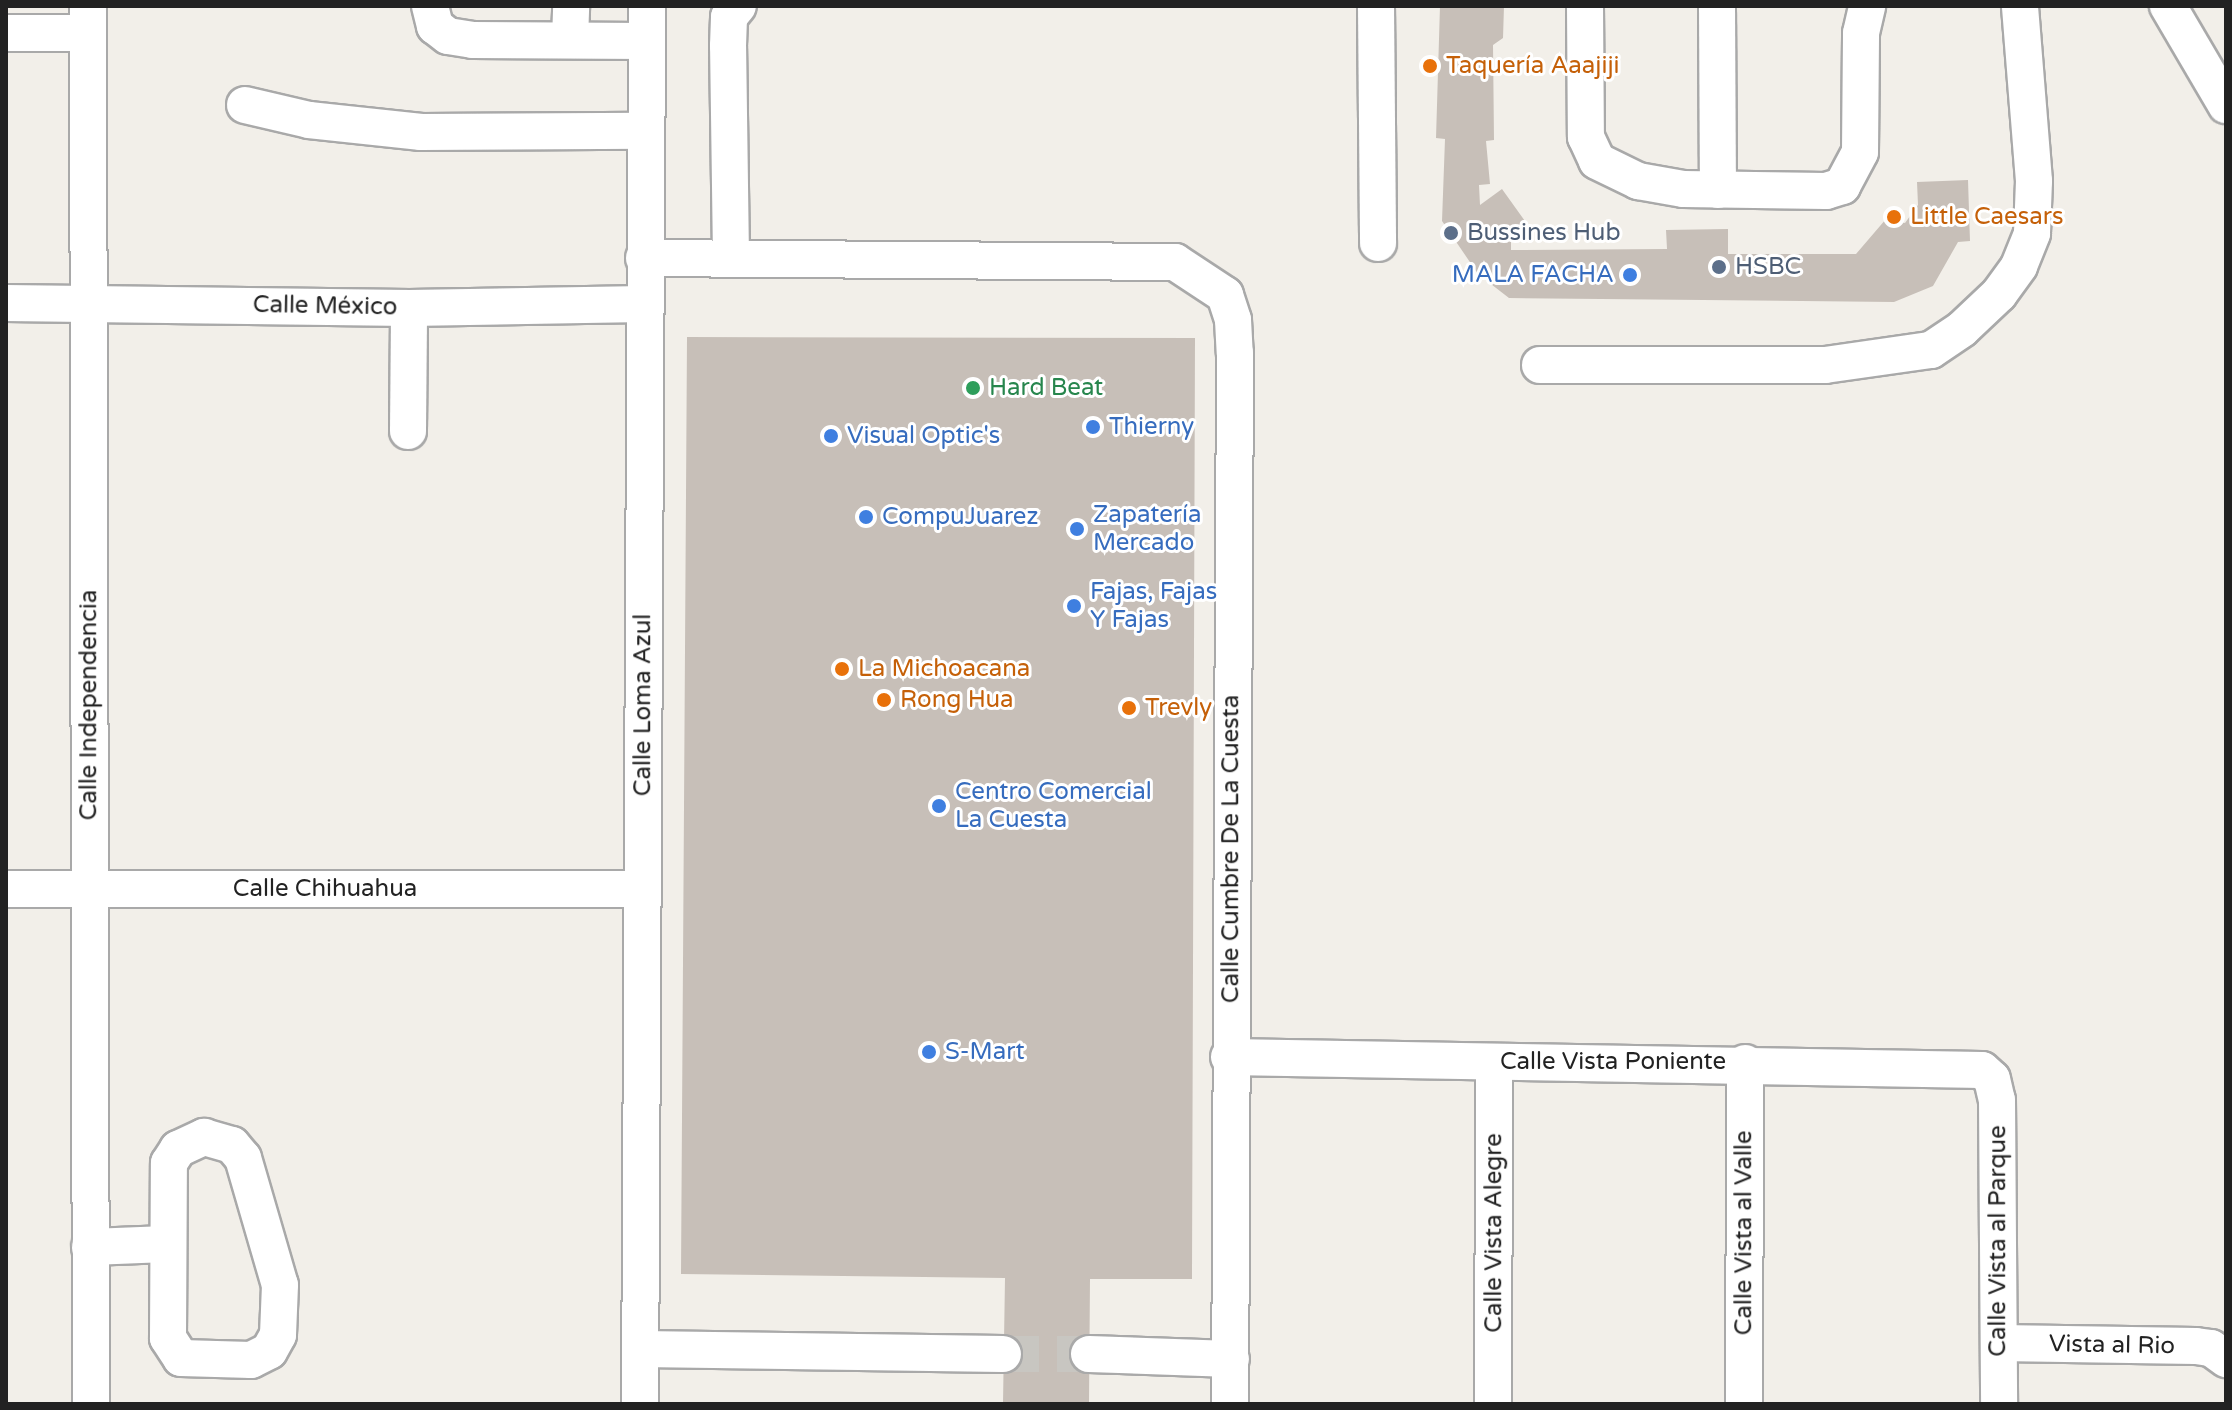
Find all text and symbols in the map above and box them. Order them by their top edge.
place label: Taquería Aaajiji [1446,52,1619,80]
marker: Taquería Aaajiji [1421,57,1439,75]
place label: Little Caesars [1910,203,2063,231]
marker: Little Caesars [1885,208,1903,226]
place label: Bussines Hub [1467,219,1621,247]
marker: Bussines Hub [1442,224,1460,242]
place label: HSBC [1735,253,1801,281]
marker: HSBC [1710,258,1728,276]
place label: MALA FACHA [1452,261,1614,289]
marker: MALA FACHA [1621,266,1639,284]
street label: Calle México [253,290,397,322]
place label: Hard Beat [989,374,1103,402]
marker: Hard Beat [964,379,982,397]
place label: Thierny [1109,413,1194,441]
marker: Thierny [1084,418,1102,436]
place label: Visual Optic's [847,422,1000,450]
marker: Visual Optic's [822,427,840,445]
place label: Zapatería Mercado [1093,501,1201,557]
place label: CompuJuarez [882,503,1038,531]
marker: CompuJuarez [857,508,875,526]
marker: Zapatería Mercado [1068,520,1086,538]
place label: Fajas, Fajas Y Fajas [1090,578,1217,634]
street label: Calle Independencia [75,590,103,820]
marker: Fajas, Fajas Y Fajas [1065,597,1083,615]
street label: Calle Loma Azul [629,614,657,796]
place label: La Michoacana [858,655,1030,683]
marker: La Michoacana [833,660,851,678]
place label: Rong Hua [900,686,1014,714]
marker: Rong Hua [875,691,893,709]
place label: Trevly [1145,694,1212,722]
street label: Calle Cumbre De La Cuesta [1217,695,1245,1003]
marker: Trevly [1120,699,1138,717]
place label: Centro Comercial La Cuesta [955,778,1152,834]
marker: Centro Comercial La Cuesta [930,797,948,815]
street label: Calle Chihuahua [233,875,417,903]
place label: S-Mart [945,1038,1025,1066]
marker: S-Mart [920,1043,938,1061]
street label: Calle Vista Poniente [1500,1048,1726,1076]
street label: Calle Vista al Parque [1984,1125,2012,1357]
street label: Calle Vista al Valle [1730,1131,1758,1335]
street label: Calle Vista Alegre [1480,1133,1508,1333]
street label: Vista al Rio [2049,1330,2175,1360]

